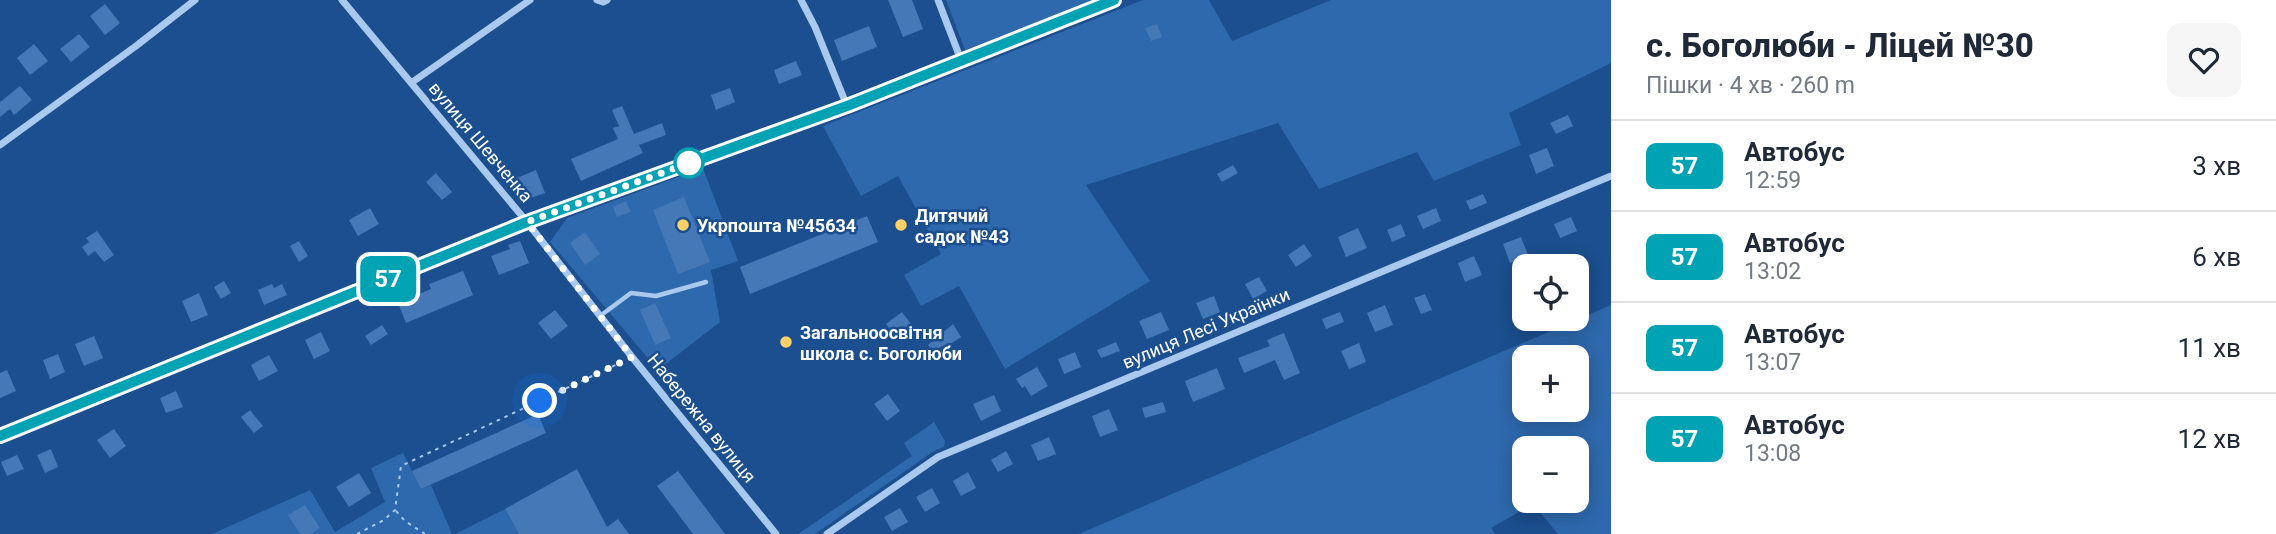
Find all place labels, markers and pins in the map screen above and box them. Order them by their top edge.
unlabelled marker [674,148,704,178]
place label: Дитячий садок №43 [915,205,1009,247]
place label: Укрпошта №45634 [697,215,856,236]
marker: Укрпошта №45634 [675,217,691,233]
marker: Дитячий садок №43 [893,217,909,233]
place label: Загальноосвітня школа с. Боголюби [800,322,962,364]
marker: Загальноосвітня школа с. Боголюби [778,334,794,350]

